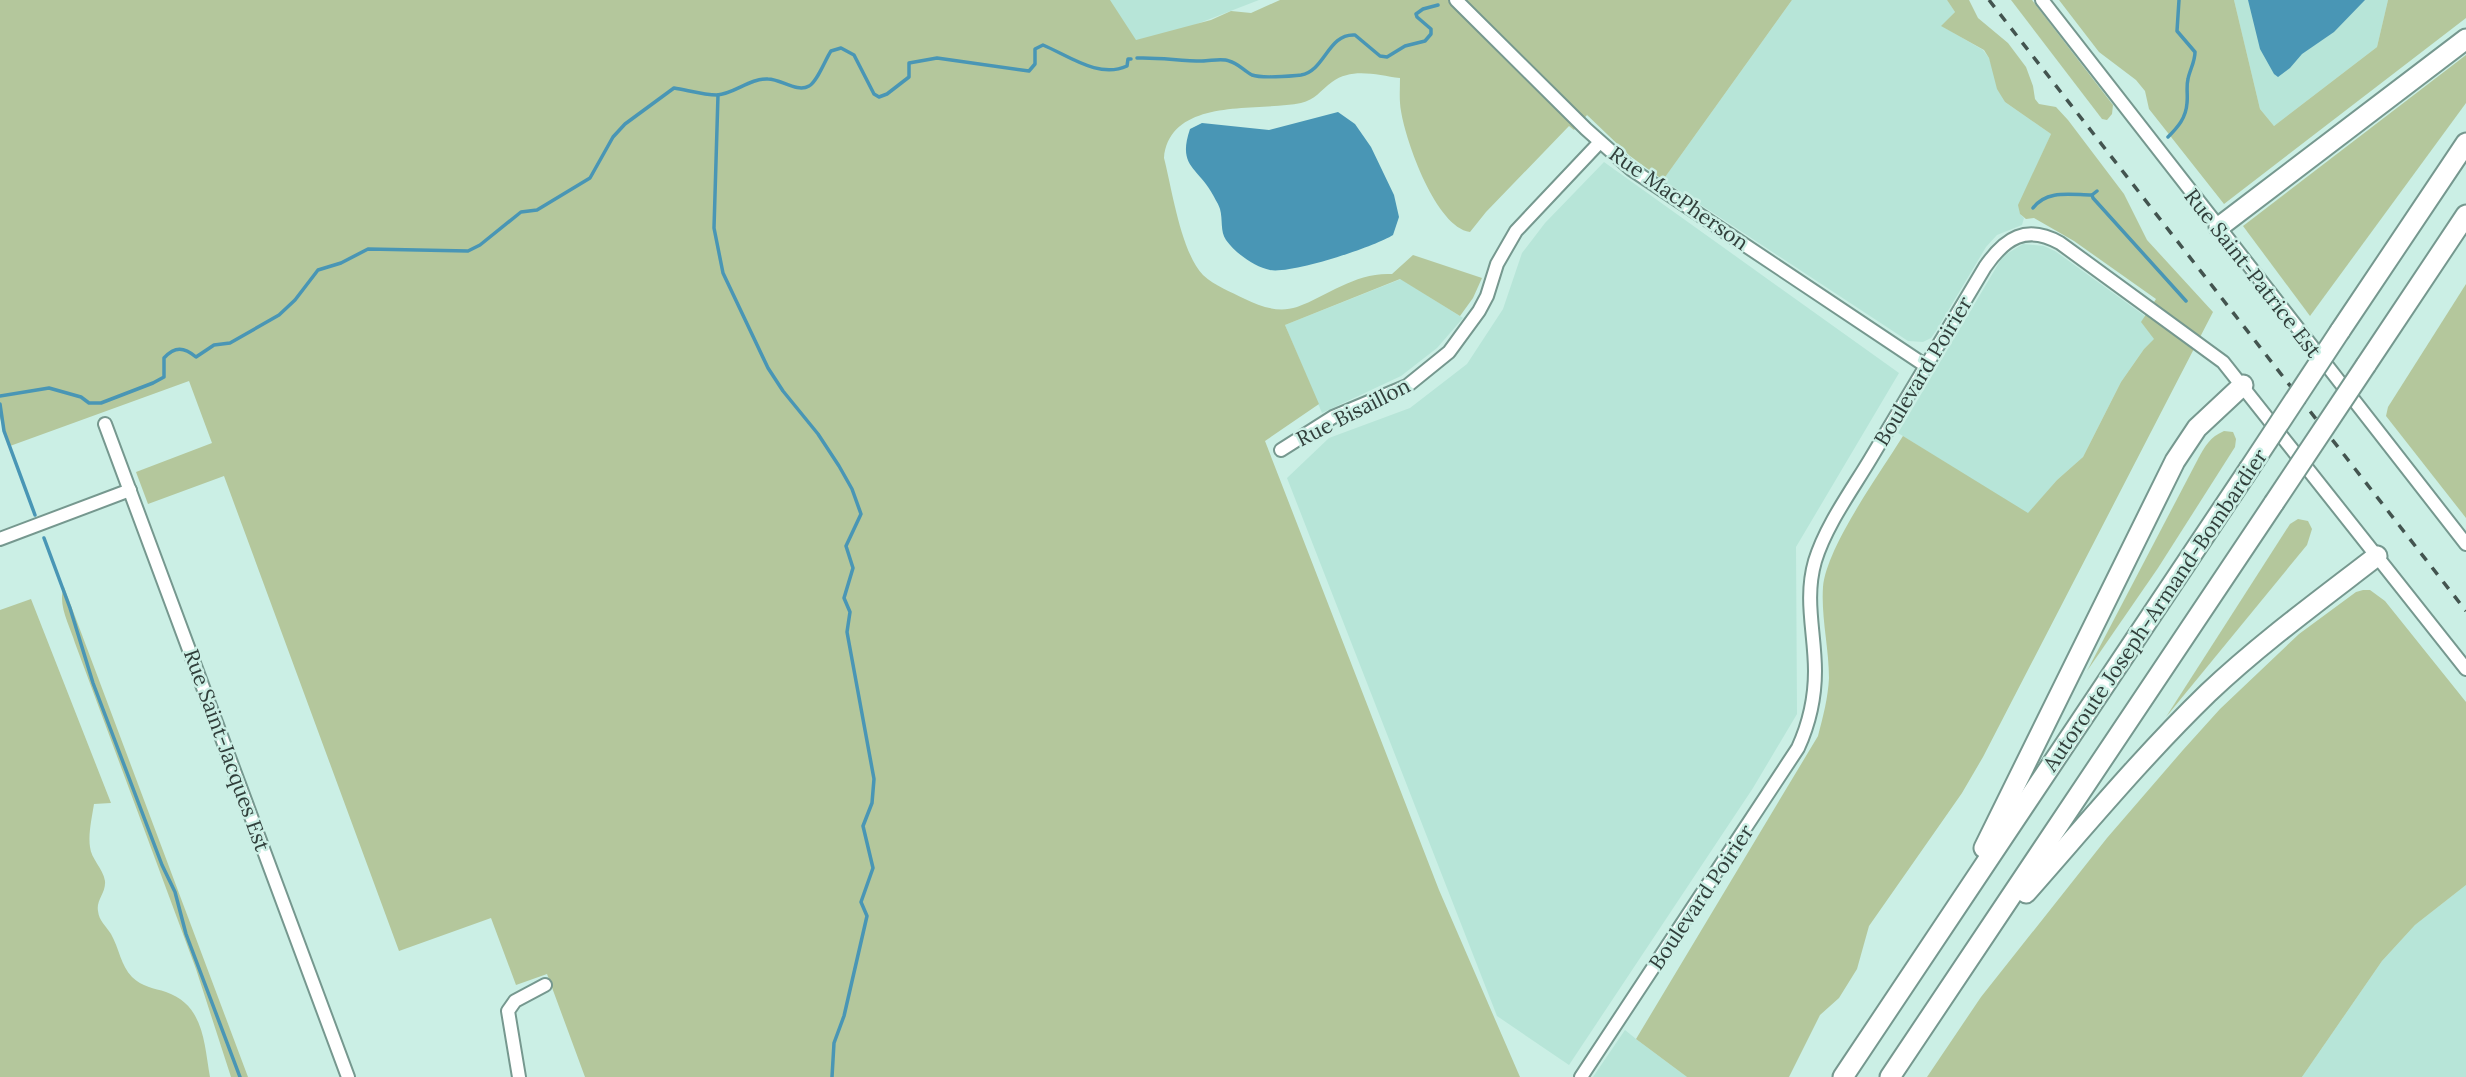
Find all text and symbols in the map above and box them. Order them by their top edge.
street label: Rue MacPherson [1604,140,1754,256]
street label: Rue Saint-Patrice Est [2179,183,2328,364]
street label: Boulevard Poirier [1868,291,1978,451]
street label: Rue Bisaillon [1291,372,1415,452]
street label: Autoroute Joseph-Armand-Bombardier [2036,444,2273,777]
street label: Rue Saint-Jacques Est [178,645,276,856]
street label: Boulevard Poirier [1642,819,1760,975]

